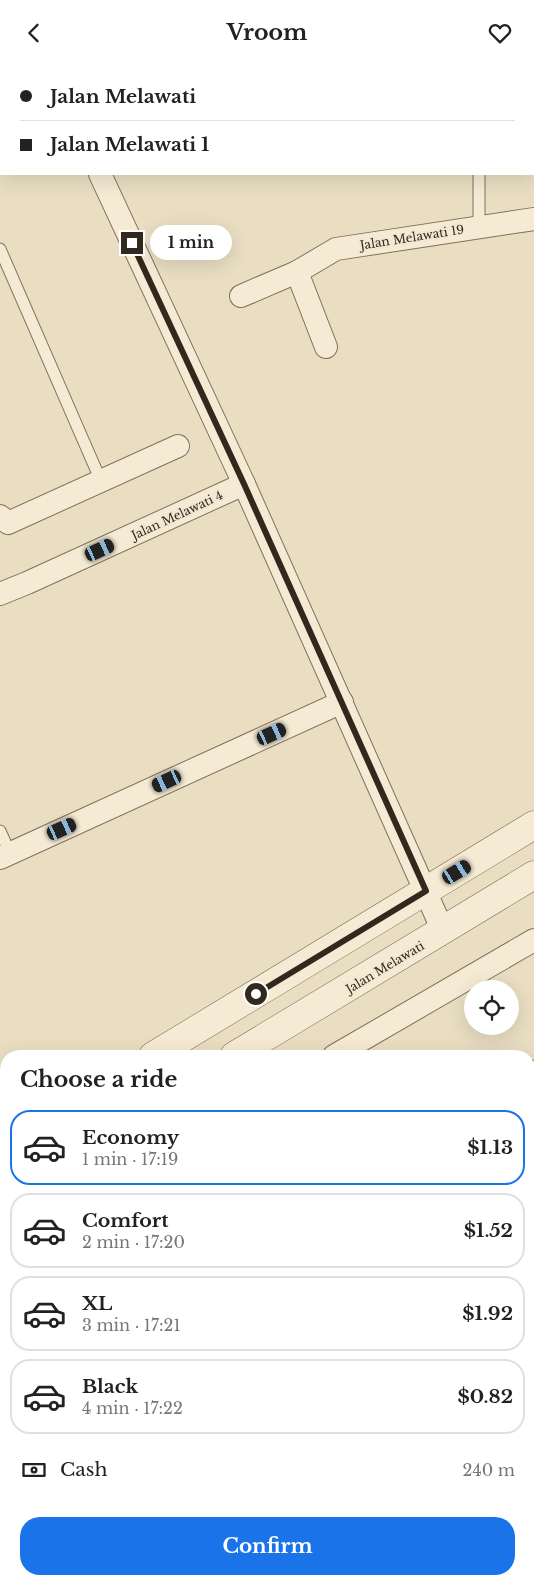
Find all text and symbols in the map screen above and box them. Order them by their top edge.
icon: back [20,19,48,47]
text: Vroom [227,19,307,46]
icon: heart [486,19,514,47]
text: Jalan Melawati [50,85,196,108]
text: Jalan Melawati 1 [50,133,209,156]
street label: Jalan Melawati 19 [357,221,465,253]
callout: 1 min [150,225,232,261]
route end [121,232,143,254]
text: 1 min [168,232,214,252]
street label: Jalan Melawati 4 [127,487,225,544]
car [83,537,116,563]
car [255,721,288,747]
car [150,768,183,794]
car [45,816,78,842]
car [440,858,473,886]
street label: Jalan Melawati [341,938,427,997]
map controls [464,980,519,1035]
button: locate [464,980,519,1035]
route start [245,983,267,1005]
text: Choose a ride [20,1066,177,1093]
icon: car [22,1125,67,1170]
text: Economy [82,1126,179,1149]
text: $1.13 [467,1136,513,1159]
text: 1 min · 17:19 [82,1149,178,1169]
icon: car [22,1208,67,1253]
text: Comfort [82,1209,169,1232]
text: $1.52 [464,1219,513,1242]
text: 2 min · 17:20 [82,1232,185,1252]
icon: car [22,1291,67,1336]
text: XL [82,1292,112,1315]
text: $1.92 [462,1302,513,1325]
text: 3 min · 17:21 [82,1315,181,1335]
icon: car [22,1374,67,1419]
text: Black [82,1375,138,1398]
text: $0.82 [457,1385,513,1408]
text: 4 min · 17:22 [82,1398,183,1418]
icon: cash [20,1456,48,1484]
text: Cash [60,1458,107,1481]
text: 240 m [463,1460,515,1480]
button: Confirm [20,1517,515,1575]

